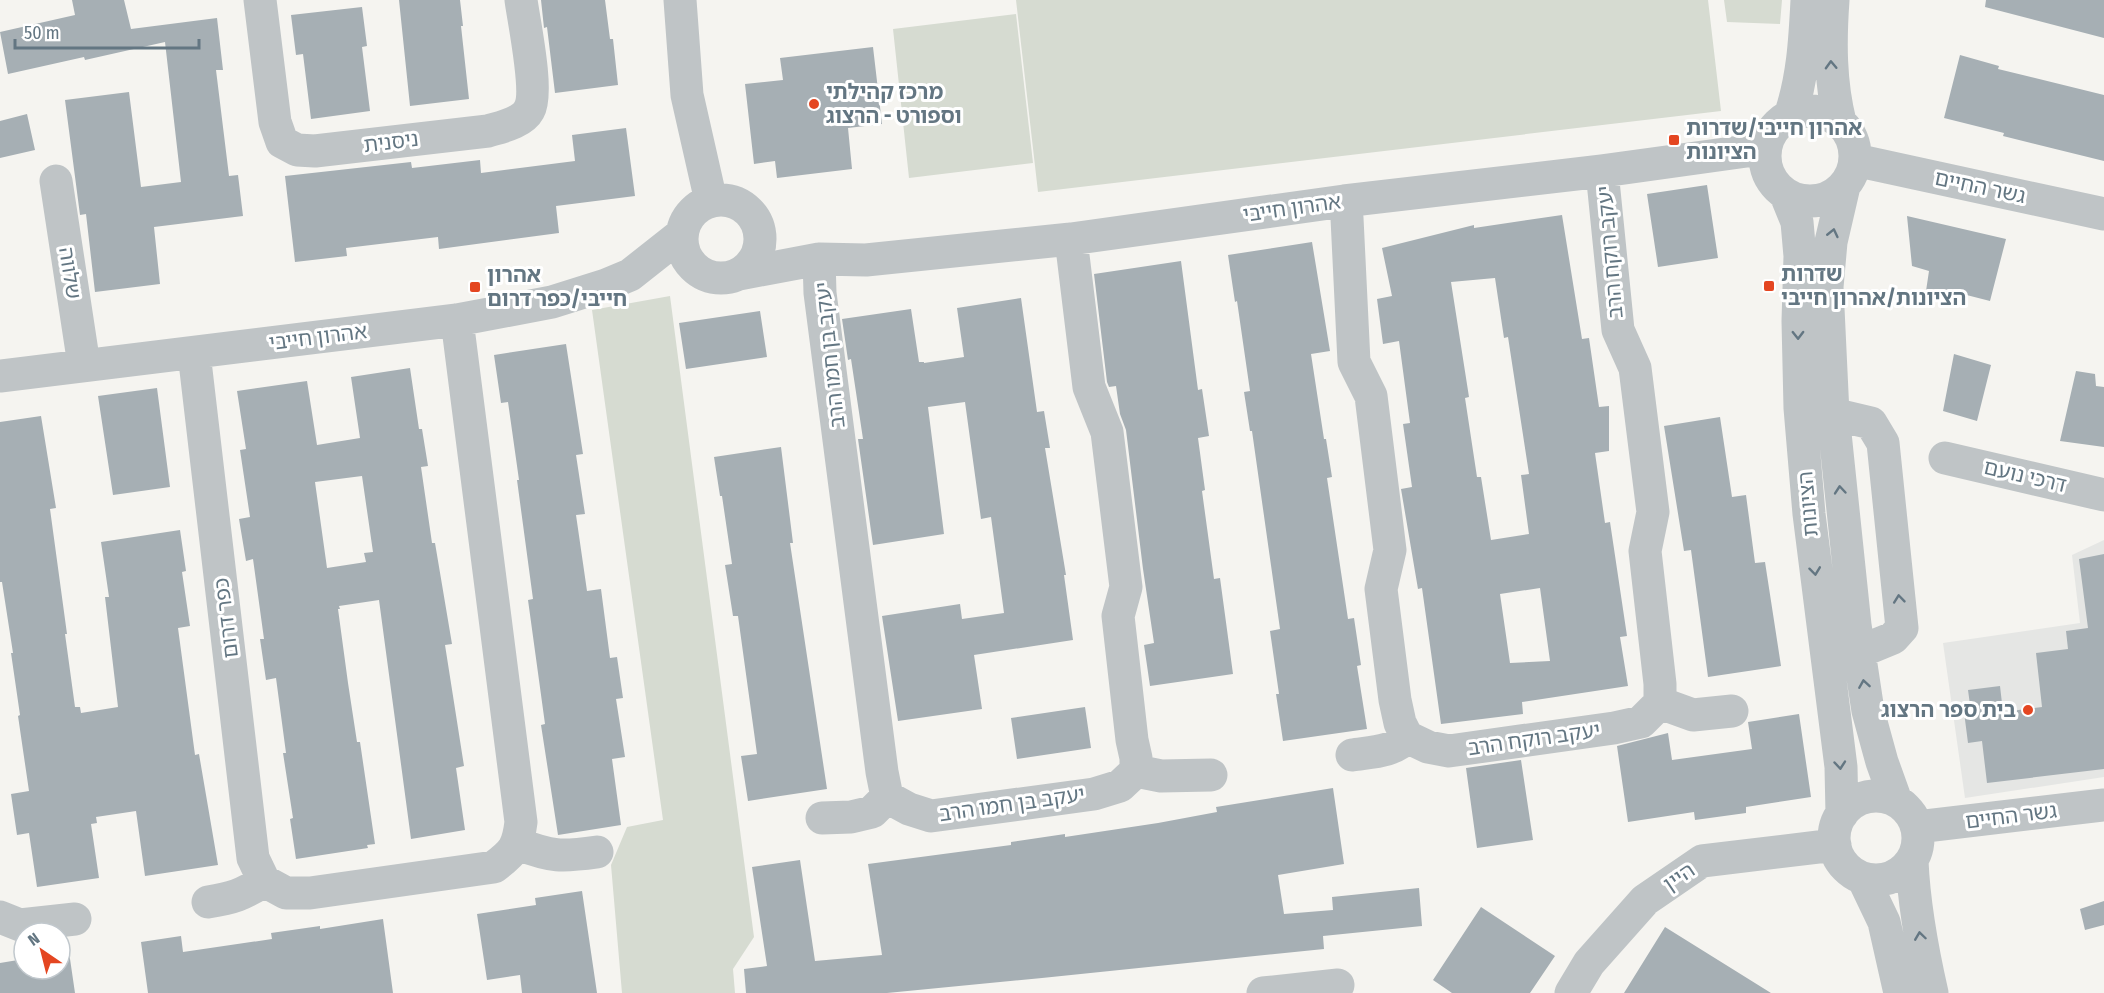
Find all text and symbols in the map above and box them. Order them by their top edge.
scale bar [15,12,200,50]
text: 50 m [24,22,60,44]
one-way arrow [1825,60,1838,69]
place label: מרכז קהילתי וספורט - הרצוג [826,79,962,129]
marker: מרכז קהילתי וספורט - הרצוג [807,97,821,111]
place label: אהרון חייבי/שדרות הציונות [1686,115,1862,165]
street label: ניסנית [362,126,420,158]
marker: אהרון חייבי/שדרות הציונות [1667,133,1681,147]
street label: גשר החיים [1932,165,2028,209]
street label: יעקב רוקח הרב [1591,184,1629,320]
street label: אהרון חייבי [1241,188,1343,228]
one-way arrow [1826,228,1839,238]
street label: שלווה [53,245,87,301]
place label: שדרות הציונות/אהרון חייבי [1781,261,1966,311]
place label: אהרון חייבי/כפר דרום [487,262,627,312]
marker: שדרות הציונות/אהרון חייבי [1762,279,1776,293]
marker: אהרון חייבי/כפר דרום [468,280,482,294]
street label: יעקב בן חמו הרב [809,281,851,429]
street label: אהרון חייבי [267,318,369,356]
one-way arrow [1792,331,1804,340]
street label: דרכי נועם [1981,454,2069,498]
street label: הציונות [1792,470,1824,538]
one-way arrow [1834,486,1847,495]
one-way arrow [1809,567,1821,576]
street label: כפר דרום [208,576,244,660]
one-way arrow [1893,595,1906,604]
one-way arrow [1858,679,1870,688]
place label: בית ספר הרצוג [1881,697,2016,723]
marker: בית ספר הרצוג [2021,703,2035,717]
street label: יעקב רוקח הרב [1466,717,1602,761]
one-way arrow [1834,760,1847,769]
street label: יעקב בן חמו הרב [937,781,1087,827]
street label: גשר החיים [1964,797,2058,835]
street label: היין [1658,857,1700,897]
north arrow [12,921,72,981]
text: N [24,929,43,950]
one-way arrow [1914,931,1926,940]

